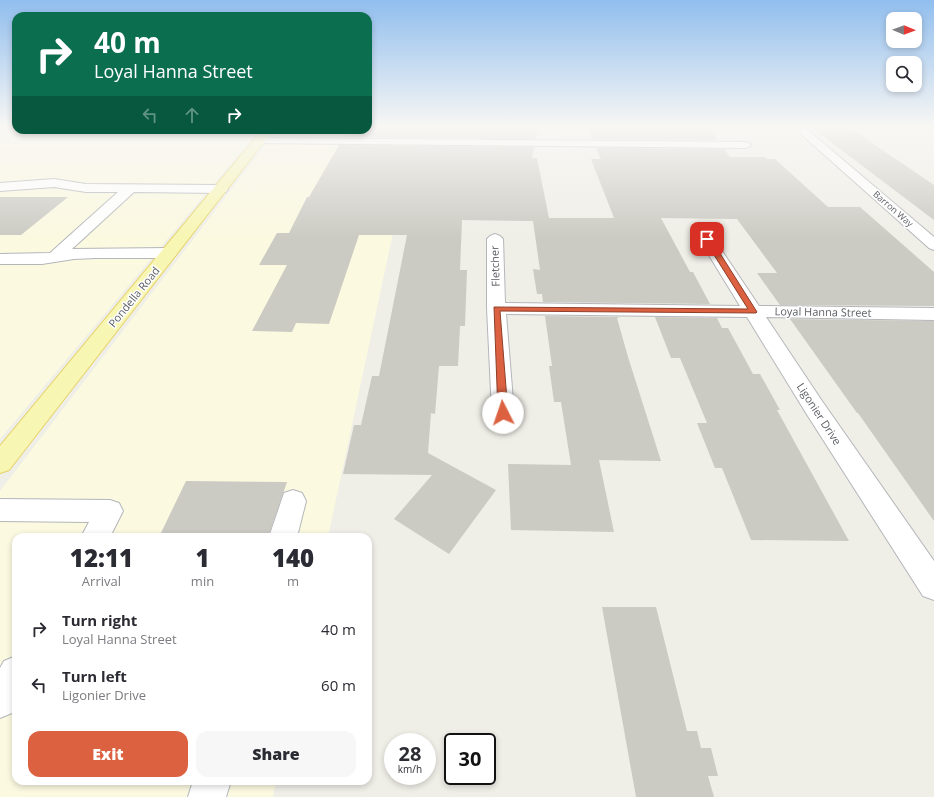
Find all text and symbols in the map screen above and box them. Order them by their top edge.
north arrow [886,12,922,48]
map controls [886,12,922,92]
text: 40 m [94,23,161,61]
icon: right [28,28,80,80]
button: search [886,56,922,92]
text: Loyal Hanna Street [94,59,253,83]
icon: left [139,104,161,126]
icon: ahead [181,104,203,126]
icon: right [223,104,245,126]
street label: Barron Way [870,188,917,230]
pin [690,222,724,256]
icon: arrive [696,228,718,250]
street label: Fletcher [486,245,503,287]
street label: Pondella Road [105,263,163,330]
street label: Loyal Hanna Street [774,303,872,320]
street label: Ligonier Drive [794,380,845,448]
position arrow [482,392,524,434]
text: 12:11 [70,541,133,574]
text: 1 [195,541,210,574]
text: 140 [272,541,314,574]
text: Arrival [82,572,121,590]
text: min [191,572,214,590]
text: m [287,572,299,590]
text: Turn right [62,610,137,630]
icon: right [28,618,50,640]
text: 40 m [321,619,356,639]
text: Loyal Hanna Street [62,630,177,648]
text: Turn left [62,666,127,686]
icon: left [28,674,50,696]
text: 60 m [321,675,356,695]
text: Ligonier Drive [62,686,146,704]
button: Exit [28,731,188,777]
button: Share [196,731,356,777]
speed limit sign: 30 [444,733,496,785]
text: 28 [399,740,421,767]
text: km/h [398,762,422,776]

